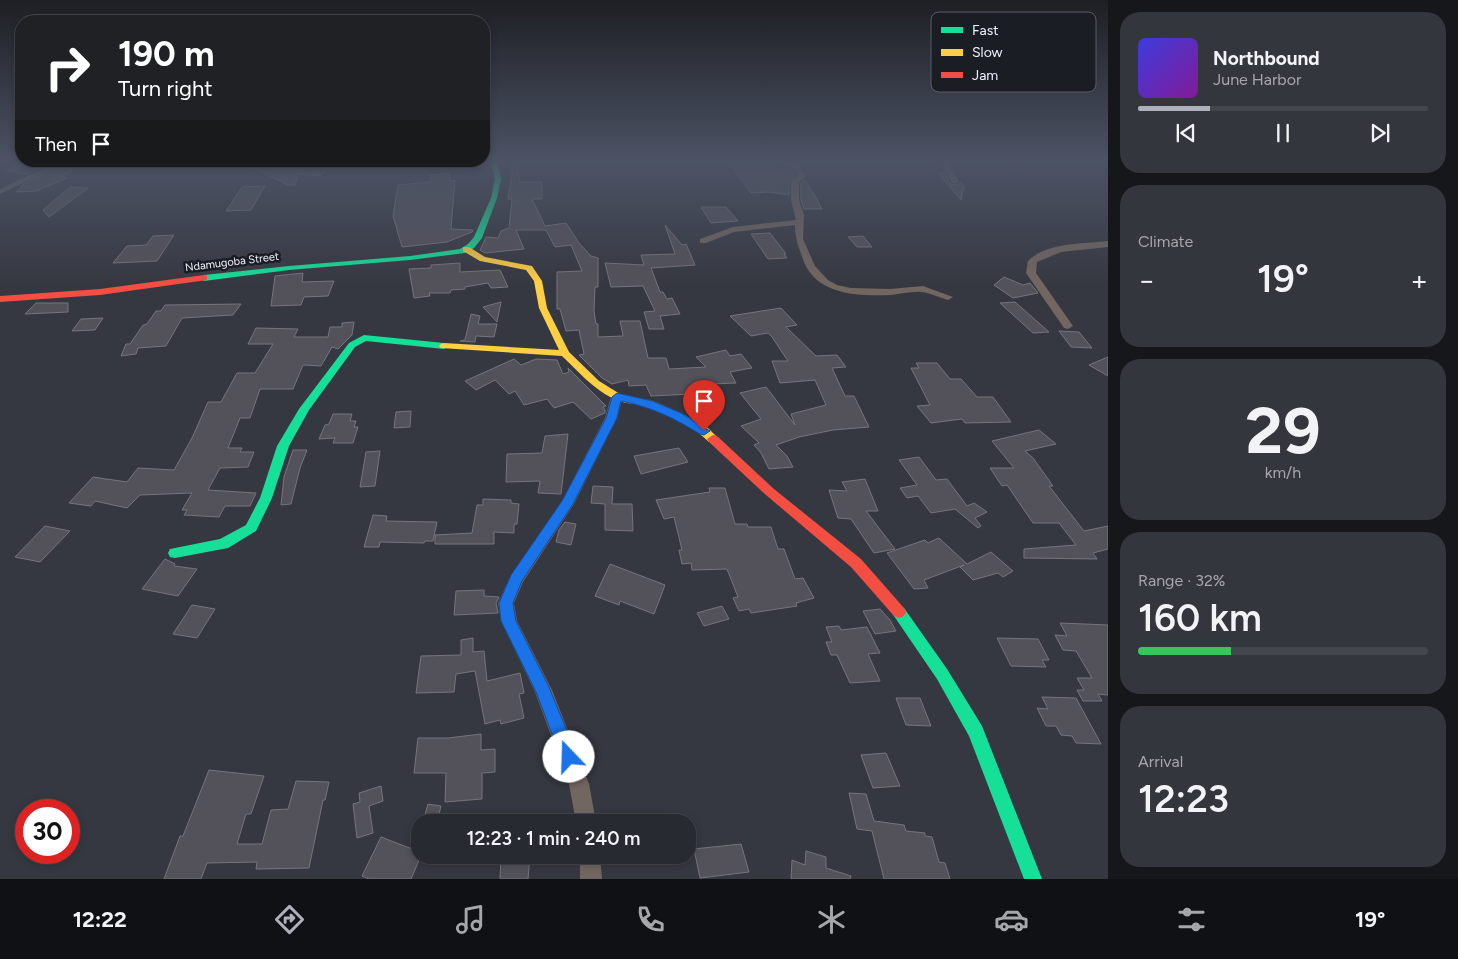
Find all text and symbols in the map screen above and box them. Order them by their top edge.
legend [931,12,1096,92]
text: Fast [972,22,998,39]
text: 190 m [118,33,215,75]
icon: right [35,35,100,100]
text: Slow [972,44,1003,61]
text: Northbound [1213,47,1320,70]
text: Jam [972,67,998,84]
text: June Harbor [1213,70,1301,89]
text: Turn right [118,75,213,102]
icon: previous [1172,119,1200,147]
icon: pause [1269,119,1297,147]
icon: next [1366,119,1394,147]
icon: arrive [87,130,115,158]
text: Then [35,133,77,156]
text: Climate [1138,232,1193,251]
street label: Ndamugoba Street [184,250,280,274]
text: 19° [1257,256,1309,302]
text: − [1138,263,1155,297]
text: + [1411,263,1428,297]
pin [683,380,725,431]
icon: arrive [690,387,718,415]
text: 29 [1245,391,1321,469]
text: km/h [1265,463,1301,482]
text: Range · 32% [1138,571,1225,590]
text: 160 km [1138,595,1262,641]
position arrow [542,730,594,782]
text: Arrival [1138,752,1183,771]
text: 12:23 [1138,776,1229,822]
speed limit sign: 30 [15,799,80,864]
text: 12:23 · 1 min · 240 m [466,827,641,850]
icon: directions [272,902,307,937]
icon: music [453,902,488,937]
icon: phone [633,902,668,937]
icon: climate [814,902,849,937]
icon: car [994,902,1029,937]
icon: filters [1174,902,1209,937]
text: 12:22 [73,906,127,933]
text: 19° [1355,906,1385,933]

